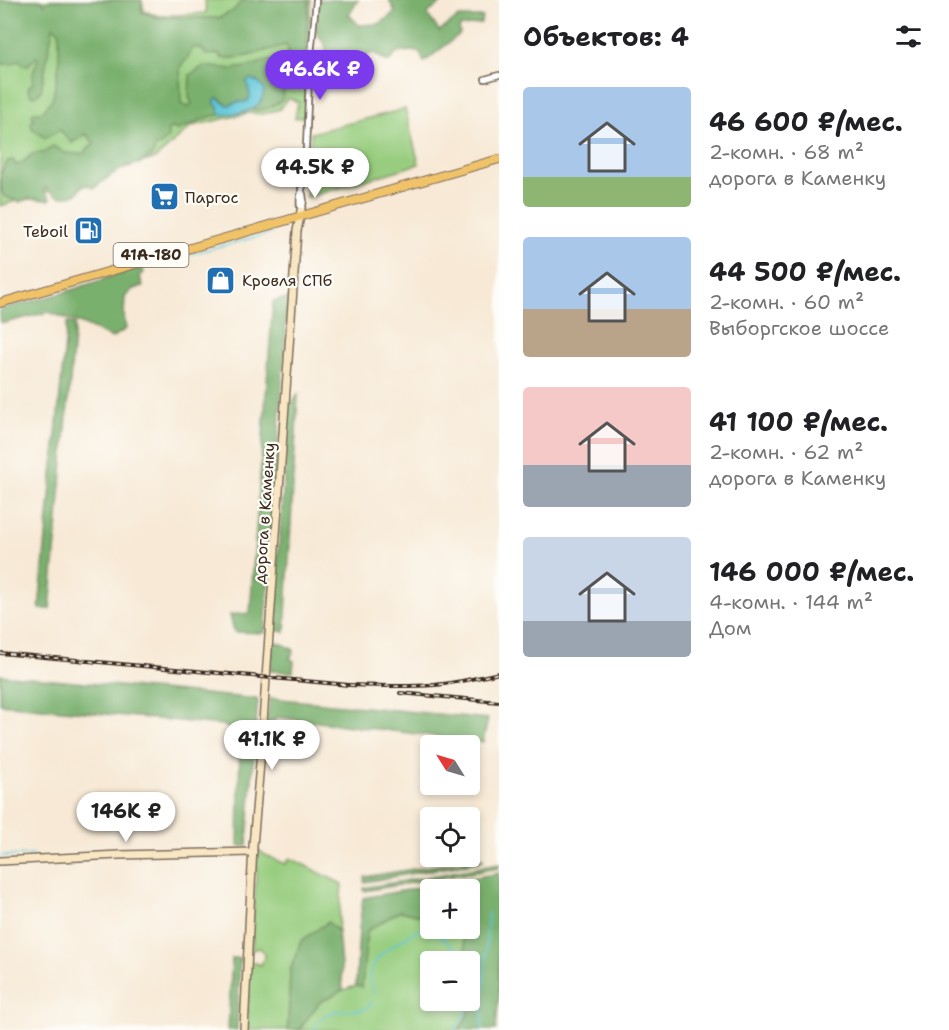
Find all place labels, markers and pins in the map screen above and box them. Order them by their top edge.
pin: 46.6K ₽ [265,50,375,101]
pin: 44.5K ₽ [260,148,370,199]
supermarket icon: Паргос [148,181,180,213]
place label: Паргос [185,187,239,208]
fuel station icon: Teboil [73,215,105,247]
place label: Teboil [23,221,68,242]
shop icon: Кровля СПб [205,264,237,296]
place label: Кровля СПб [242,270,333,291]
pin: 41.1K ₽ [217,720,327,771]
pin: 146K ₽ [77,792,175,843]

